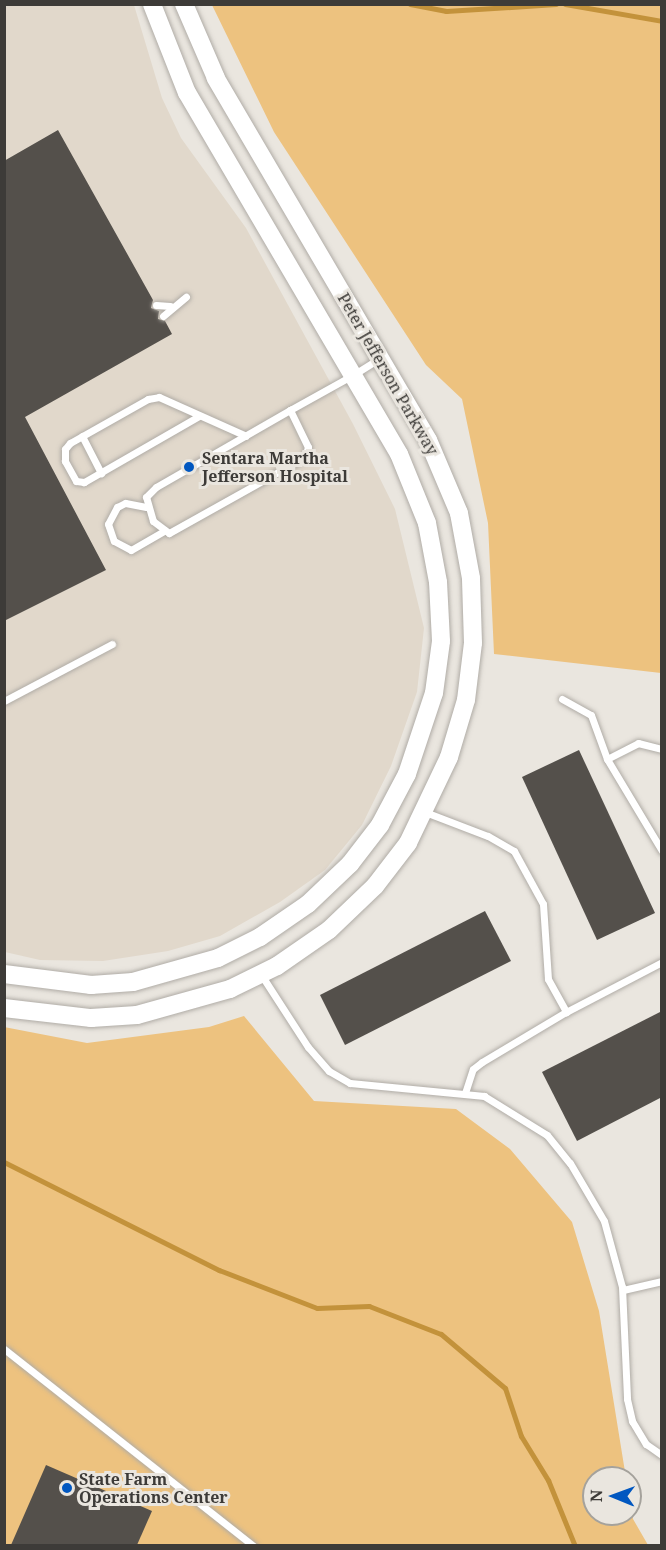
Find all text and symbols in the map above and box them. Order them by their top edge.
street label: Peter Jefferson Parkway [334,290,442,458]
place label: Sentara Martha Jefferson Hospital [202,448,348,486]
marker: Sentara Martha Jefferson Hospital [180,458,198,476]
north arrow [582,1466,642,1526]
place label: State Farm Operations Center [79,1469,228,1507]
marker: State Farm Operations Center [60,1481,74,1495]
text: N [585,1489,607,1502]

